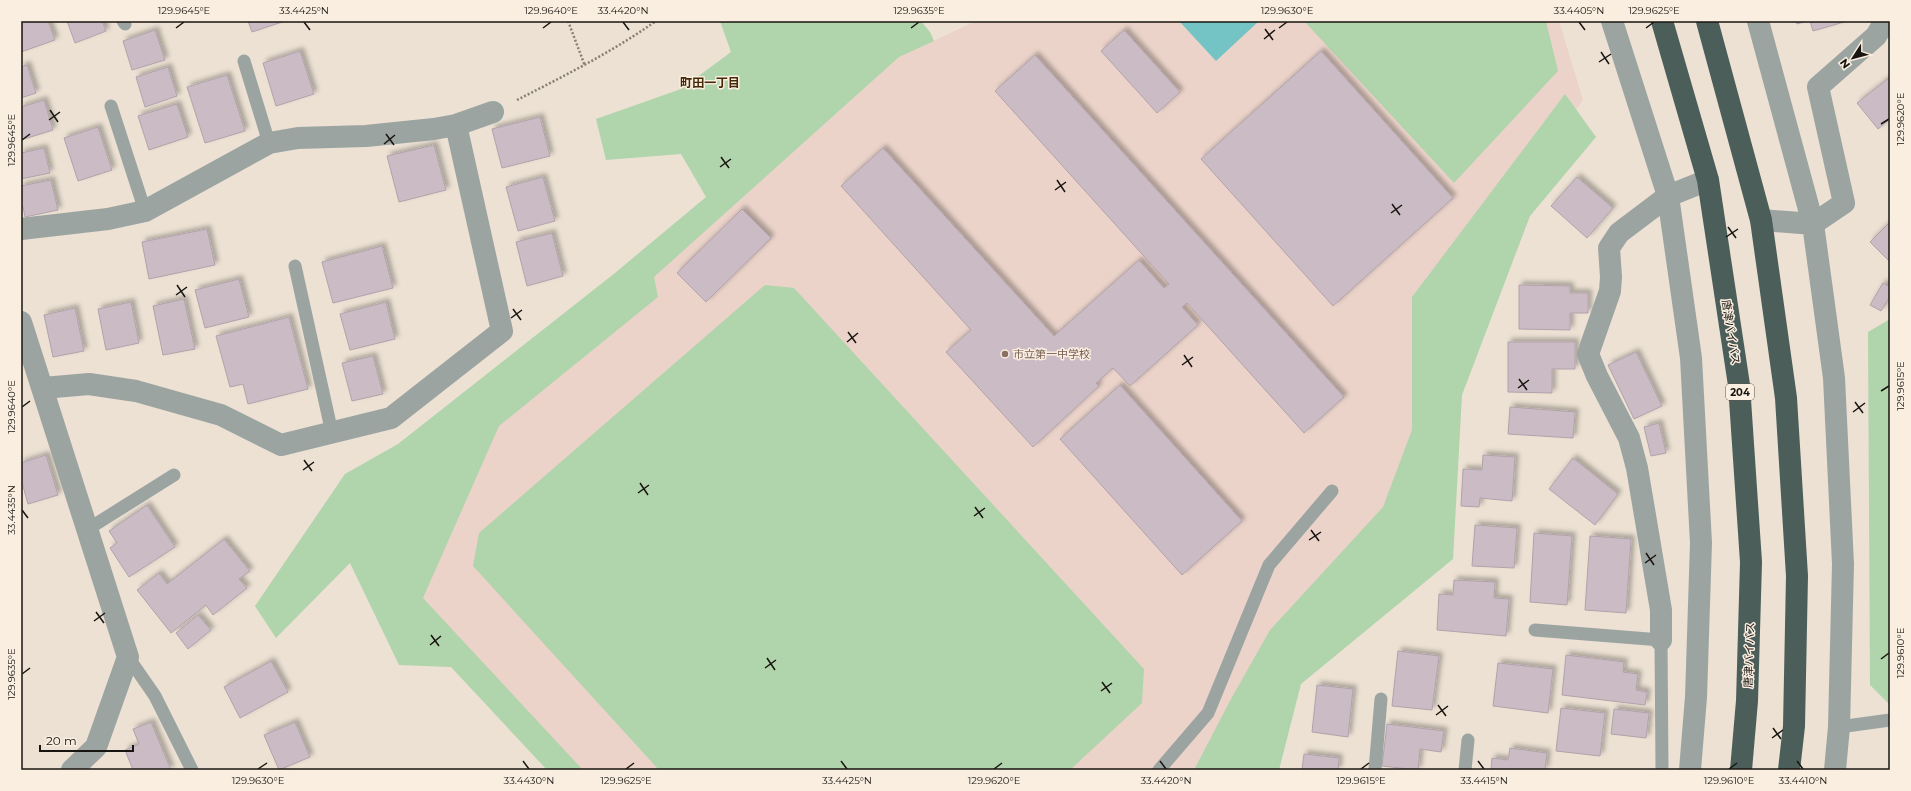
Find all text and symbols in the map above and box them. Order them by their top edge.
text: 129.9645°E [158,4,211,17]
text: 33.4425°N [279,4,329,17]
text: 129.9640°E [524,4,578,17]
text: 33.4420°N [597,4,649,17]
text: 129.9635°E [893,4,945,17]
text: 129.9630°E [1261,4,1314,17]
text: 33.4405°N [1554,4,1604,17]
text: 129.9625°E [1628,4,1680,17]
north arrow [1833,38,1873,78]
text: N [1837,56,1853,72]
district label: 町田一丁目 [680,75,740,90]
text: 129.9620°E [1894,92,1907,145]
text: 129.9645°E [5,113,18,166]
street label: 唐津バイパス [1719,298,1743,366]
place label: 市立第一中学校 [1013,347,1090,361]
marker: 市立第一中学校 [1000,349,1010,359]
text: 129.9615°E [1894,361,1907,411]
text: 129.9640°E [5,380,18,434]
road number: 204 [1726,384,1754,400]
text: 33.4435°N [5,485,18,535]
street label: 唐津バイパス [1741,622,1757,688]
text: 129.9610°E [1894,627,1907,678]
text: 129.9635°E [5,648,18,700]
scale bar [40,727,133,753]
text: 20 m [46,733,77,748]
text: 129.9630°E [232,774,285,787]
text: 33.4430°N [504,774,554,787]
text: 129.9625°E [600,774,652,787]
text: 33.4425°N [822,774,872,787]
text: 129.9620°E [968,774,1021,787]
text: 33.4420°N [1140,774,1192,787]
text: 129.9615°E [1336,774,1386,787]
text: 33.4415°N [1460,774,1508,787]
text: 129.9610°E [1704,774,1755,787]
text: 33.4410°N [1779,774,1827,787]

